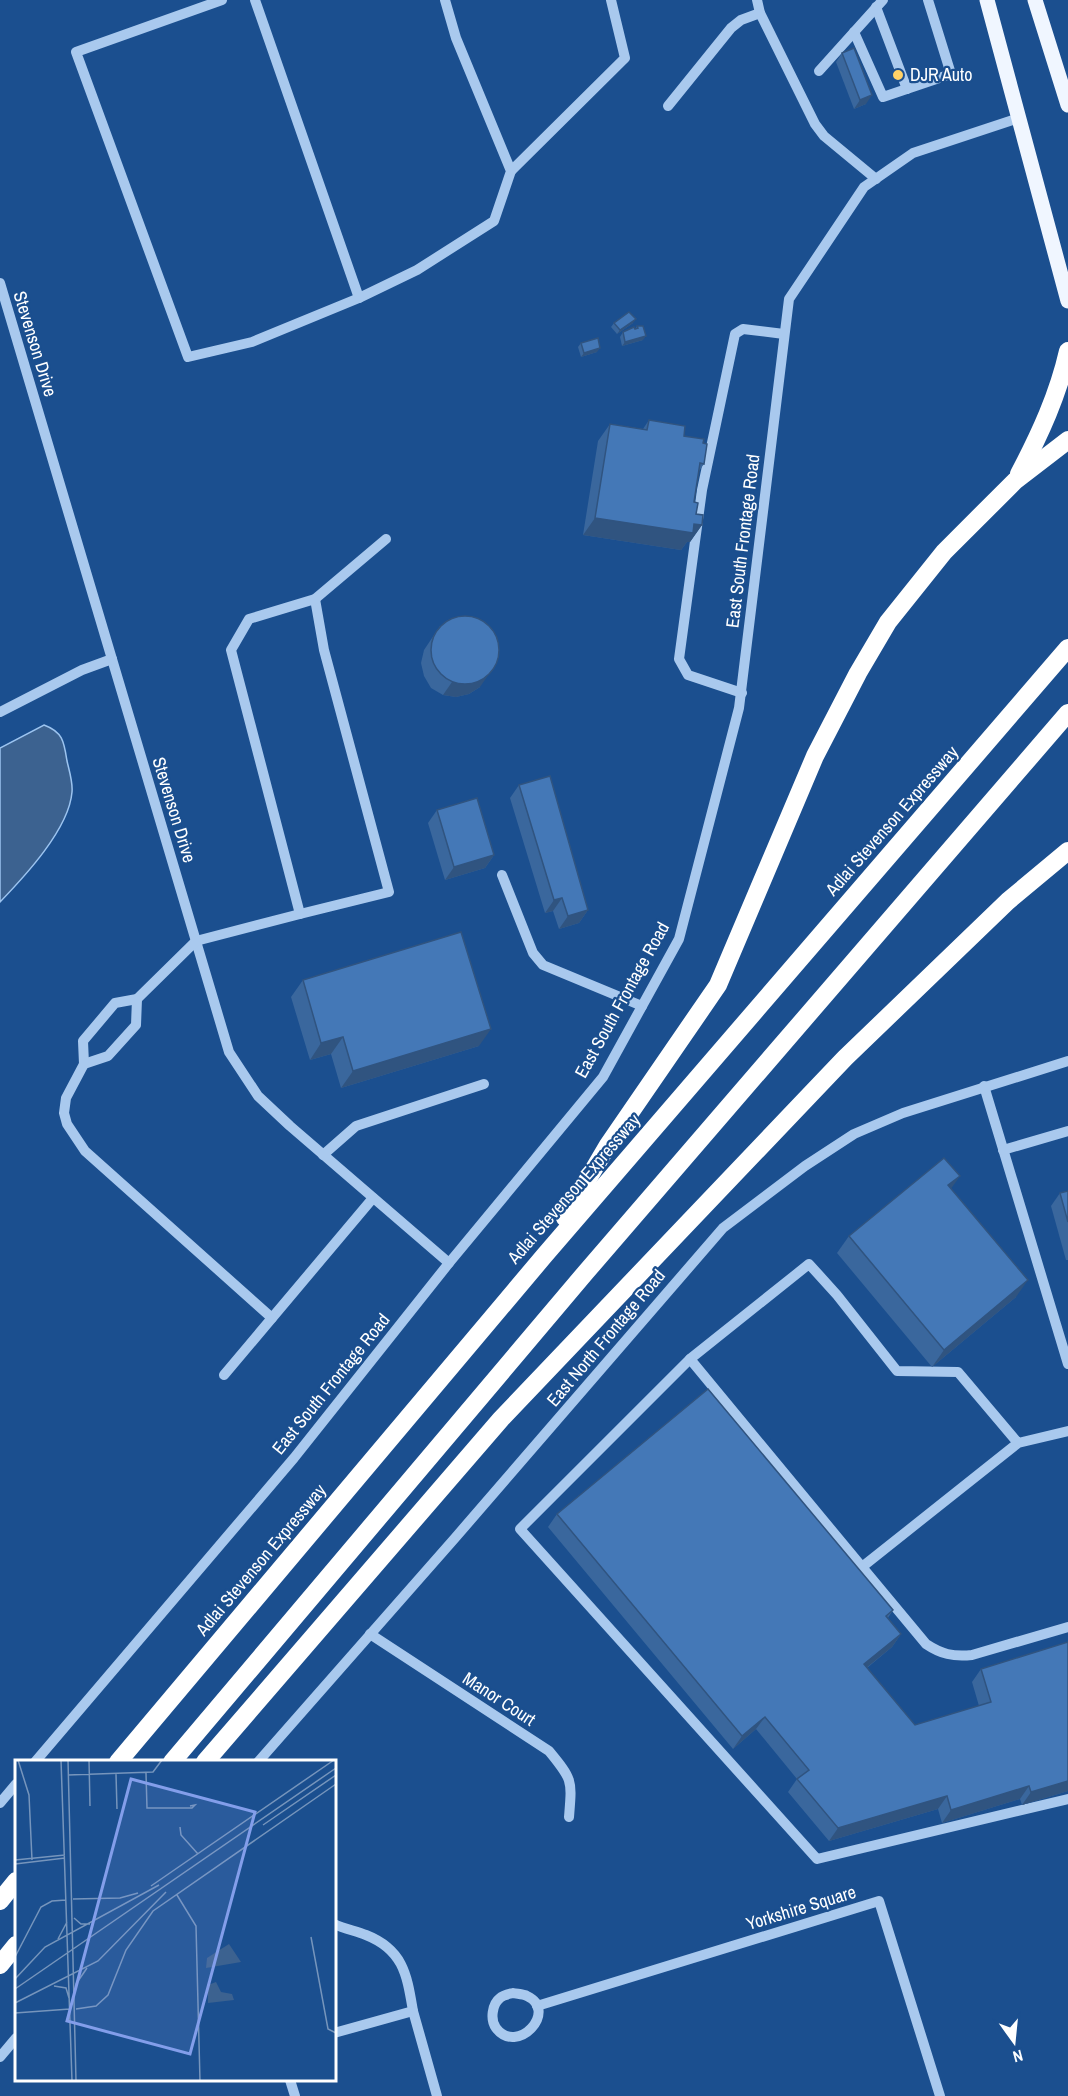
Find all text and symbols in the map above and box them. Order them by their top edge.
place label: DJR Auto [910,62,972,87]
marker: DJR Auto [891,68,905,82]
street label: Stevenson Drive [8,288,63,400]
street label: East South Frontage Road [719,453,766,629]
street label: Adlai Stevenson Expressway [819,740,964,902]
street label: Stevenson Drive [147,754,202,866]
street label: East South Frontage Road [568,917,675,1082]
street label: Adlai Stevenson Expressway [501,1108,646,1270]
street label: East North Frontage Road [541,1264,671,1412]
street label: East South Frontage Road [266,1308,395,1459]
street label: Adlai Stevenson Expressway [189,1478,332,1642]
street label: Manor Court [458,1666,540,1731]
inset map [15,1760,336,2081]
street label: Yorkshire Square [743,1879,859,1936]
north arrow [984,2012,1044,2072]
text: N [1010,2045,1025,2068]

